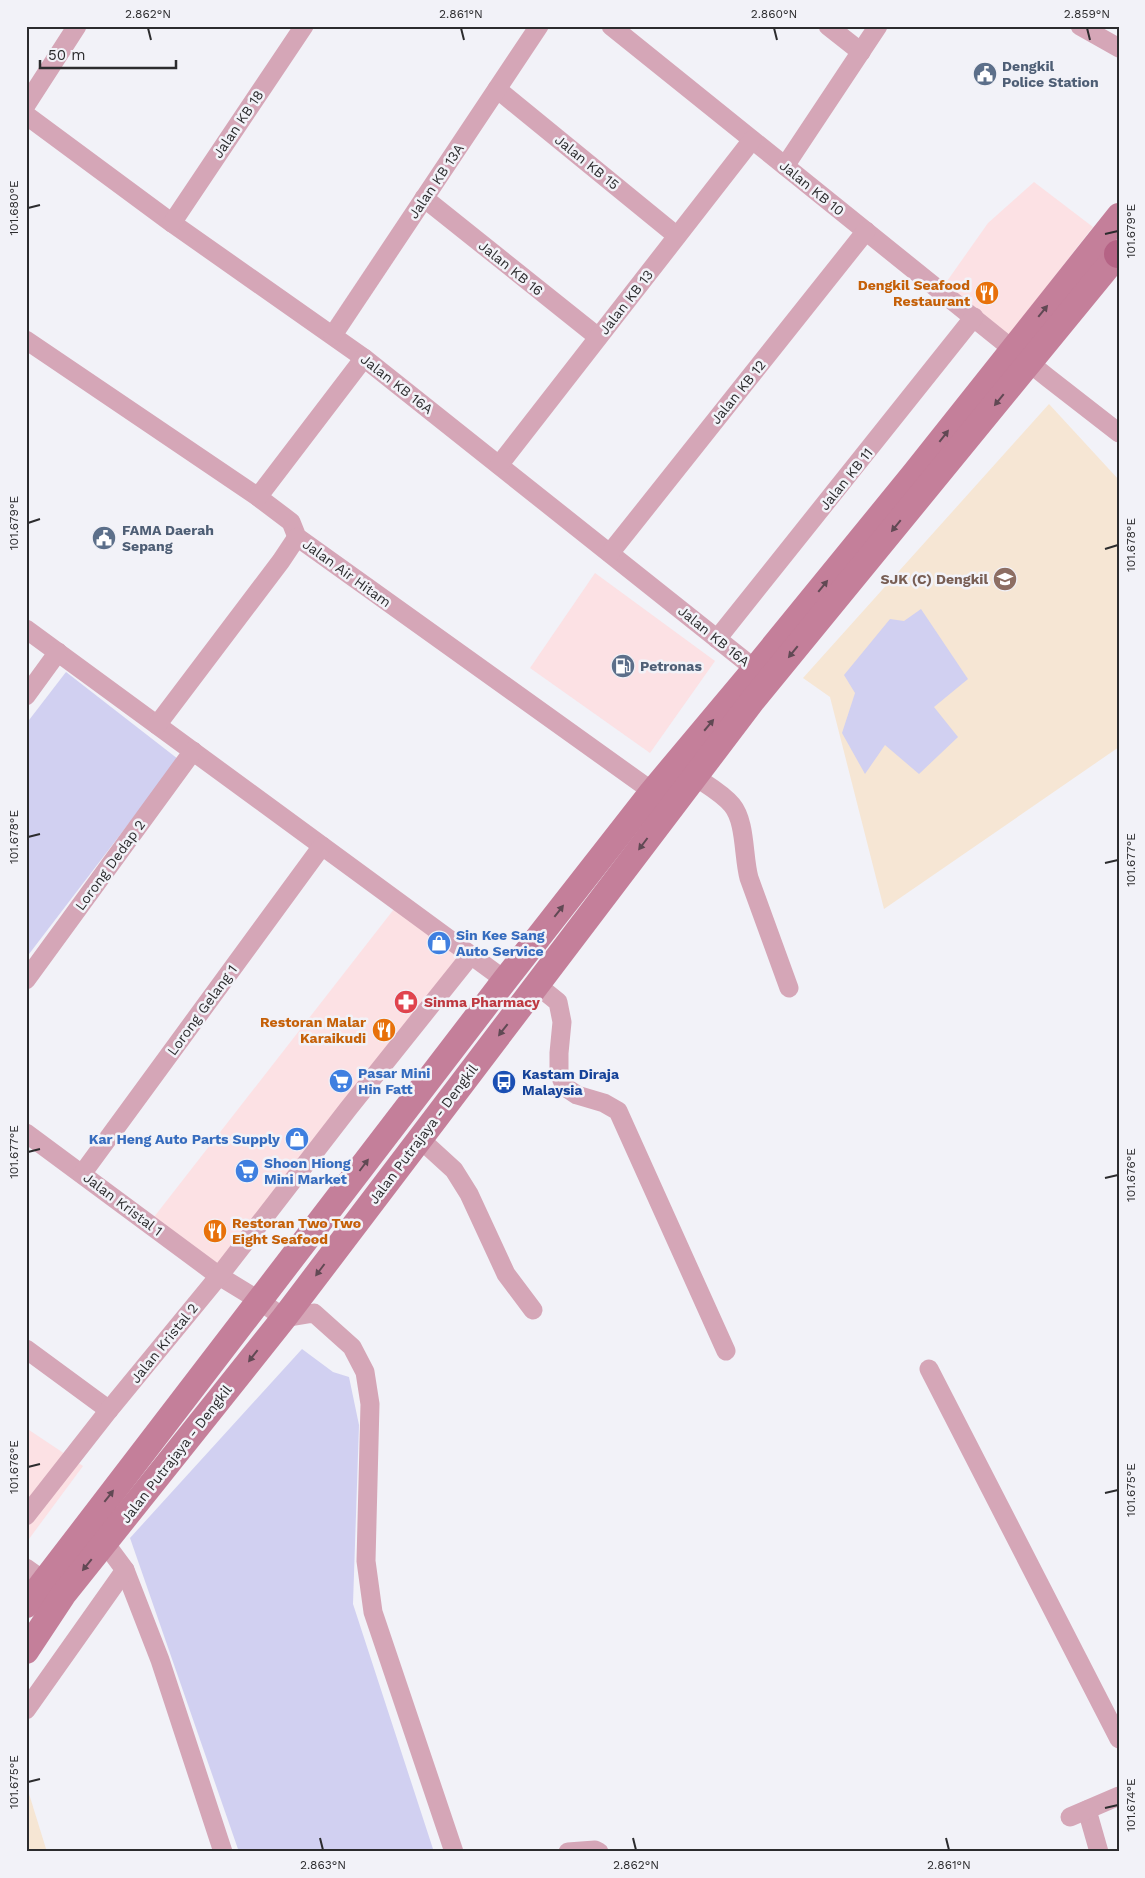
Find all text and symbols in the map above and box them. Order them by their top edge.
text: 2.862°N [125,7,171,21]
text: 2.861°N [439,7,483,21]
text: 2.860°N [751,7,797,21]
text: 2.859°N [1064,7,1110,21]
scale bar [40,38,176,70]
text: 50 m [48,46,85,64]
place label: Dengkil Police Station [1002,58,1099,90]
public building icon: Dengkil Police Station [972,61,998,87]
street label: Jalan KB 18 [210,87,266,161]
street label: Jalan KB 15 [552,131,622,193]
street label: Jalan KB 13A [405,140,467,222]
street label: Jalan KB 10 [777,157,847,219]
text: 101.680°E [7,180,21,236]
text: 101.679°E [1124,203,1138,258]
street label: Jalan KB 16 [476,237,546,299]
street label: Jalan KB 13 [596,266,656,338]
place label: Dengkil Seafood Restaurant [858,277,970,309]
restaurant icon: Dengkil Seafood Restaurant [974,280,1000,306]
one-way arrow [1038,305,1049,318]
street label: Jalan KB 16A [358,351,436,417]
street label: Jalan KB 12 [707,357,769,427]
one-way arrow [993,394,1004,407]
one-way arrow [938,430,949,443]
street label: Jalan KB 11 [816,445,876,513]
text: 101.679°E [7,495,21,550]
text: 101.678°E [1124,518,1138,572]
one-way arrow [890,519,901,532]
place label: FAMA Daerah Sepang [122,522,214,554]
public building icon: FAMA Daerah Sepang [91,525,117,551]
street label: Jalan Air Hitam [300,536,394,610]
school or university icon: SJK (C) Dengkil [992,566,1018,592]
place label: SJK (C) Dengkil [881,571,988,587]
one-way arrow [817,580,829,592]
street label: Jalan KB 16A [675,602,753,670]
one-way arrow [787,645,798,658]
fuel station icon: Petronas [610,653,636,679]
place label: Petronas [640,658,702,674]
one-way arrow [703,718,714,731]
text: 101.678°E [7,810,21,864]
street label: Lorong Dedap 2 [72,817,148,913]
text: 101.677°E [1124,833,1138,887]
one-way arrow [638,837,648,851]
one-way arrow [554,905,565,918]
place label: Sin Kee Sang Auto Service [456,927,545,959]
shop icon: Sin Kee Sang Auto Service [426,930,452,956]
street label: Lorong Gelang 1 [164,962,240,1058]
pharmacy icon: Sinma Pharmacy [393,989,419,1015]
place label: Sinma Pharmacy [424,994,540,1010]
place label: Restoran Malar Karaikudi [260,1014,366,1046]
restaurant icon: Restoran Malar Karaikudi [371,1017,397,1043]
one-way arrow [498,1023,508,1037]
street label: Jalan Putrajaya - Dengkil [365,1061,481,1207]
place label: Pasar Mini Hin Fatt [358,1065,430,1097]
place label: Kastam Diraja Malaysia [522,1066,620,1098]
supermarket icon: Pasar Mini Hin Fatt [328,1068,354,1094]
bus stop icon: Kastam Diraja Malaysia [491,1069,517,1095]
text: 101.677°E [7,1125,21,1179]
shop icon: Kar Heng Auto Parts Supply [284,1126,310,1152]
place label: Kar Heng Auto Parts Supply [89,1131,280,1147]
text: 101.676°E [1124,1148,1138,1202]
place label: Shoon Hiong Mini Market [264,1155,351,1187]
supermarket icon: Shoon Hiong Mini Market [234,1158,260,1184]
one-way arrow [359,1158,369,1172]
street label: Jalan Kristal 1 [80,1169,166,1239]
place label: Restoran Two Two Eight Seafood [232,1215,361,1247]
restaurant icon: Restoran Two Two Eight Seafood [202,1218,228,1244]
one-way arrow [314,1263,325,1276]
street label: Jalan Kristal 2 [127,1300,201,1386]
one-way arrow [248,1349,259,1362]
street label: Jalan Putrajaya - Dengkil [117,1381,235,1526]
text: 101.676°E [7,1440,21,1494]
text: 101.675°E [1124,1463,1138,1517]
one-way arrow [103,1490,114,1503]
one-way arrow [81,1559,92,1572]
text: 101.675°E [7,1755,21,1809]
text: 101.674°E [1124,1778,1138,1832]
text: 2.863°N [300,1858,346,1872]
text: 2.862°N [613,1858,659,1872]
text: 2.861°N [927,1858,971,1872]

